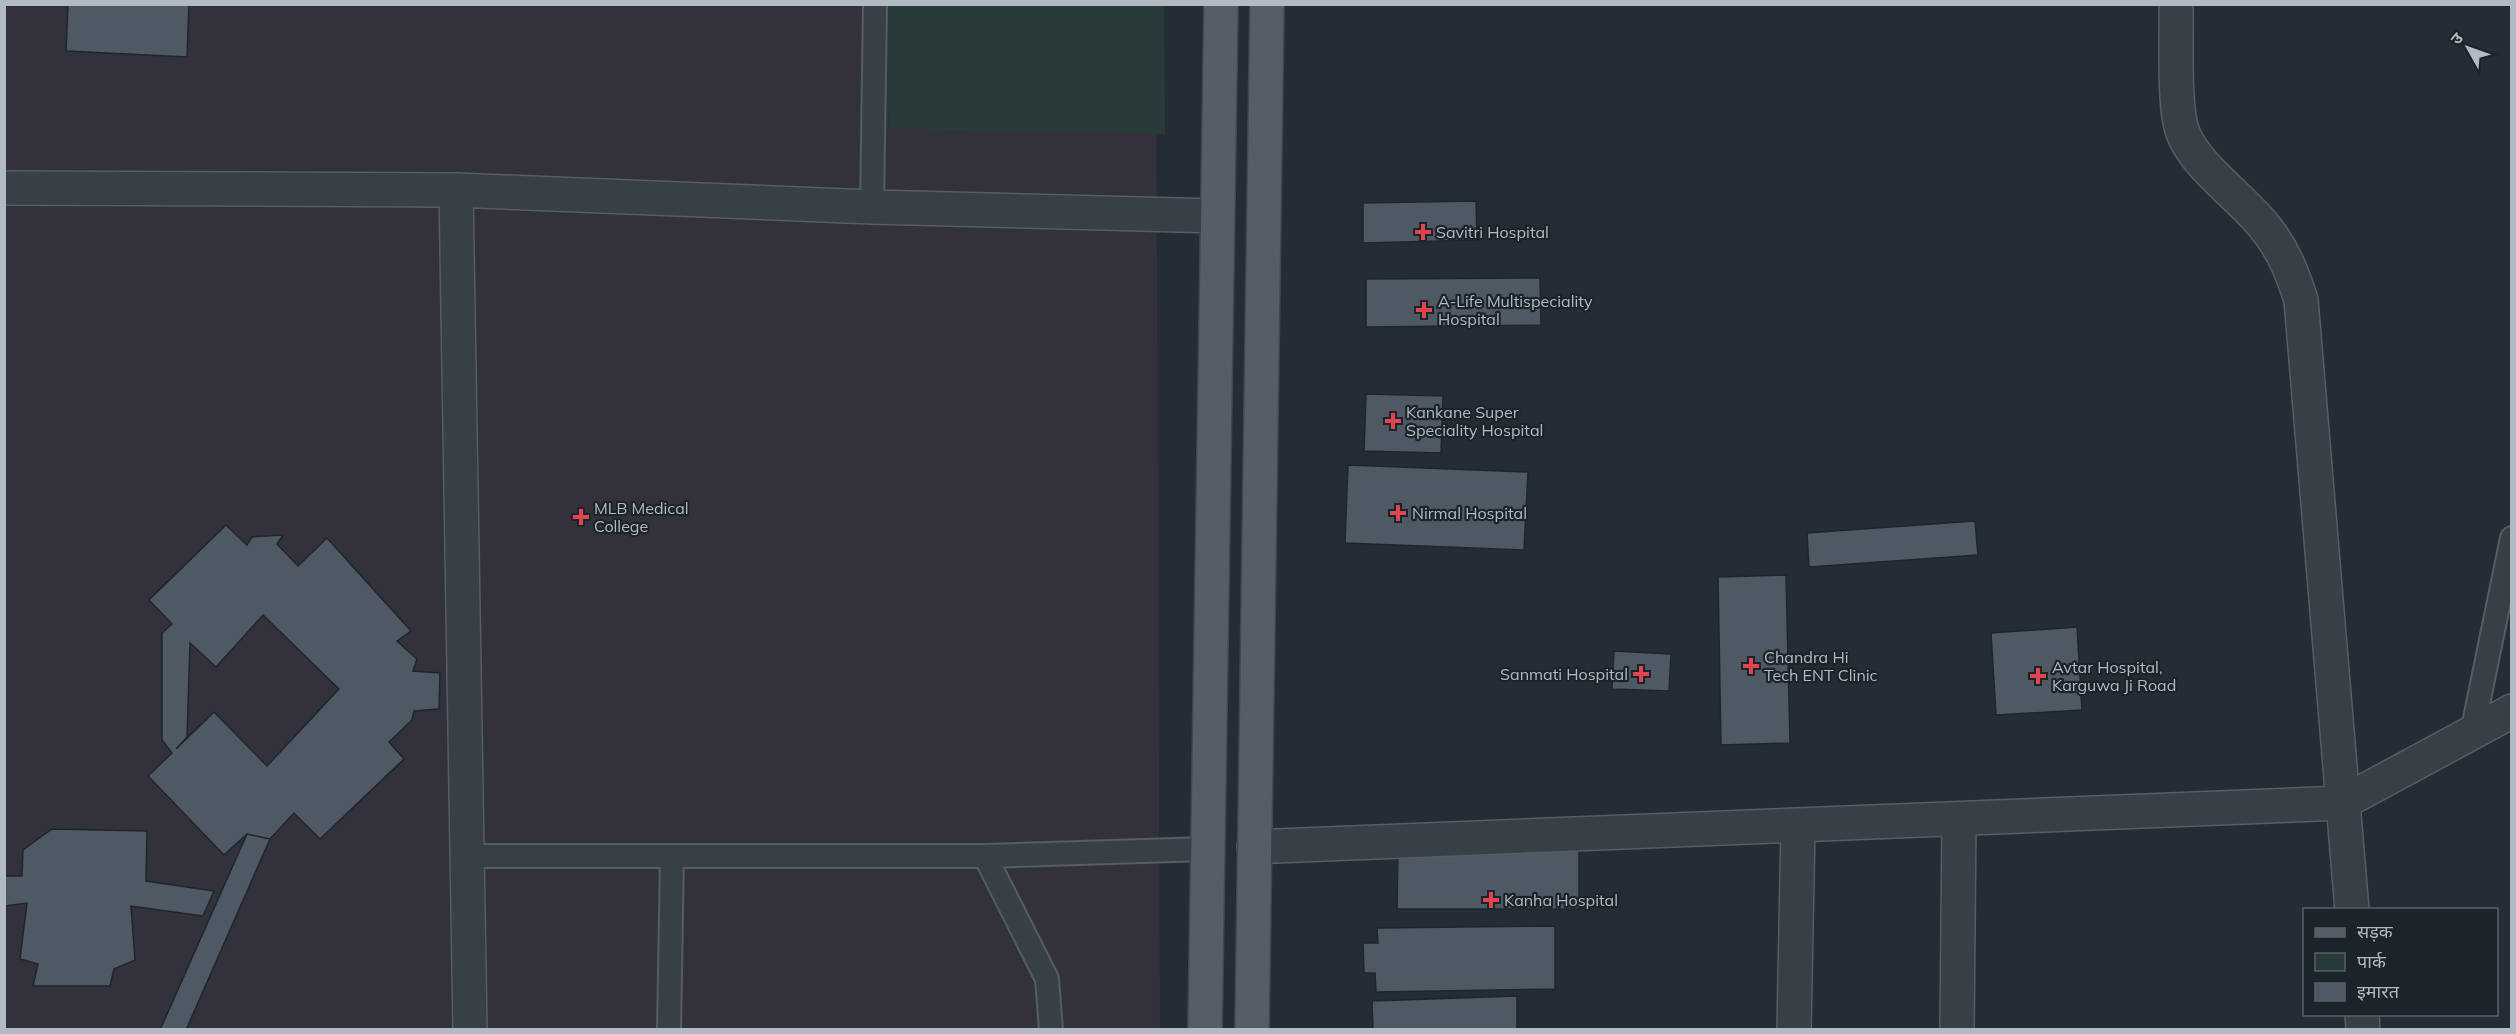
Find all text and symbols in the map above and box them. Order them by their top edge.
north arrow [2438,18,2498,78]
text: उ [2446,28,2468,48]
place label: Savitri Hospital [1436,222,1549,242]
marker: Savitri Hospital [1414,223,1432,241]
place label: A-Life Multispeciality Hospital [1438,291,1593,329]
marker: A-Life Multispeciality Hospital [1415,301,1433,319]
place label: Kankane Super Speciality Hospital [1406,402,1543,440]
marker: Kankane Super Speciality Hospital [1384,412,1402,430]
place label: MLB Medical College [594,498,689,536]
place label: Nirmal Hospital [1412,503,1527,523]
marker: Nirmal Hospital [1389,504,1407,522]
marker: MLB Medical College [572,508,590,526]
place label: Chandra Hi Tech ENT Clinic [1764,647,1878,685]
marker: Chandra Hi Tech ENT Clinic [1742,657,1760,675]
place label: Avtar Hospital, Karguwa Ji Road [2052,657,2176,695]
place label: Sanmati Hospital [1500,664,1628,684]
marker: Sanmati Hospital [1632,665,1650,683]
marker: Avtar Hospital, Karguwa Ji Road [2029,667,2047,685]
place label: Kanha Hospital [1504,890,1618,910]
marker: Kanha Hospital [1482,891,1500,909]
legend [2303,908,2498,1016]
text: सड़क [2357,920,2394,943]
text: पार्क [2357,950,2387,973]
text: इमारत [2357,980,2400,1003]

